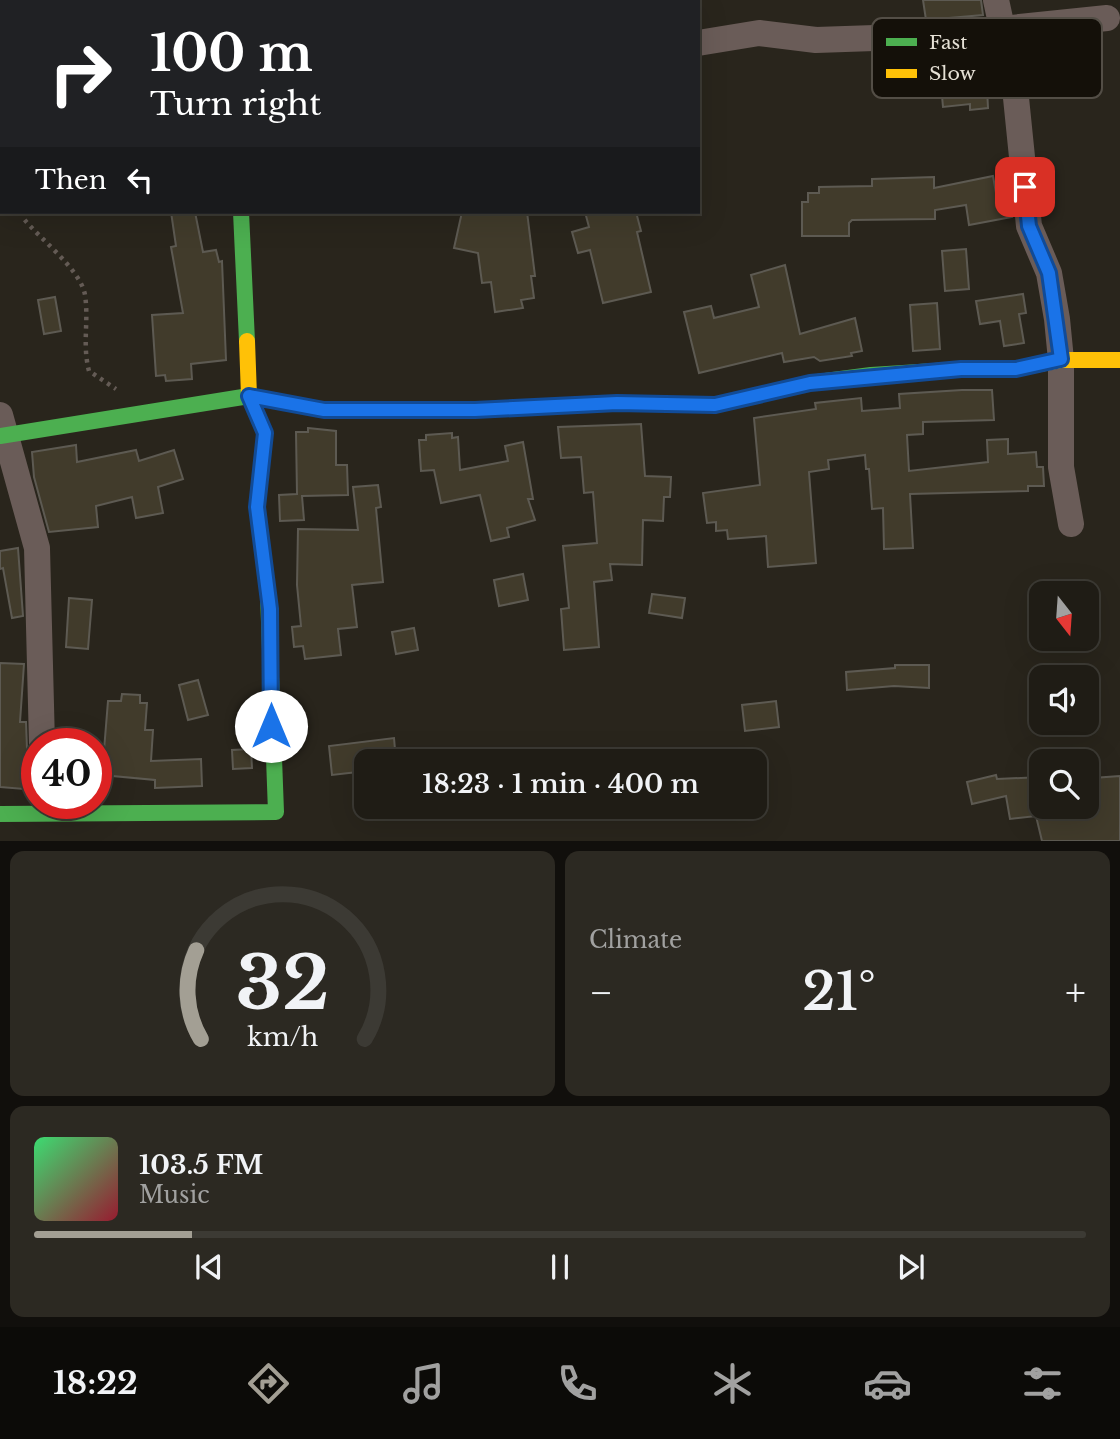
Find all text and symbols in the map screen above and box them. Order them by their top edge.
legend [872,18,1102,98]
text: 100 m [150,23,313,84]
icon: right [35,28,126,119]
text: Fast [929,31,968,54]
text: Slow [929,62,976,85]
text: Turn right [150,84,321,124]
pin [995,157,1055,217]
icon: left [121,161,159,199]
text: Then [35,164,107,196]
icon: arrive [1006,168,1044,206]
north arrow [1029,581,1099,651]
map controls [1029,581,1099,819]
button: sound [1029,665,1099,735]
position arrow [234,689,308,763]
speed limit sign: 40 [21,728,112,819]
button: search [1029,749,1099,819]
text: 18:23 · 1 min · 400 m [422,768,699,800]
text: Climate [589,926,682,954]
text: 32 [236,939,329,1030]
text: 21° [802,960,876,1024]
text: − [589,969,613,1016]
text: + [1065,969,1086,1016]
text: km/h [247,1022,318,1053]
text: 103.5 FM [139,1149,263,1181]
text: Music [139,1181,210,1209]
icon: previous [190,1248,228,1286]
icon: pause [541,1248,579,1286]
icon: next [892,1248,930,1286]
icon: directions [244,1359,293,1408]
icon: music [399,1359,448,1408]
icon: phone [553,1359,602,1408]
icon: climate [708,1359,757,1408]
icon: car [863,1359,912,1408]
icon: filters [1018,1359,1067,1408]
text: 18:22 [53,1363,138,1403]

